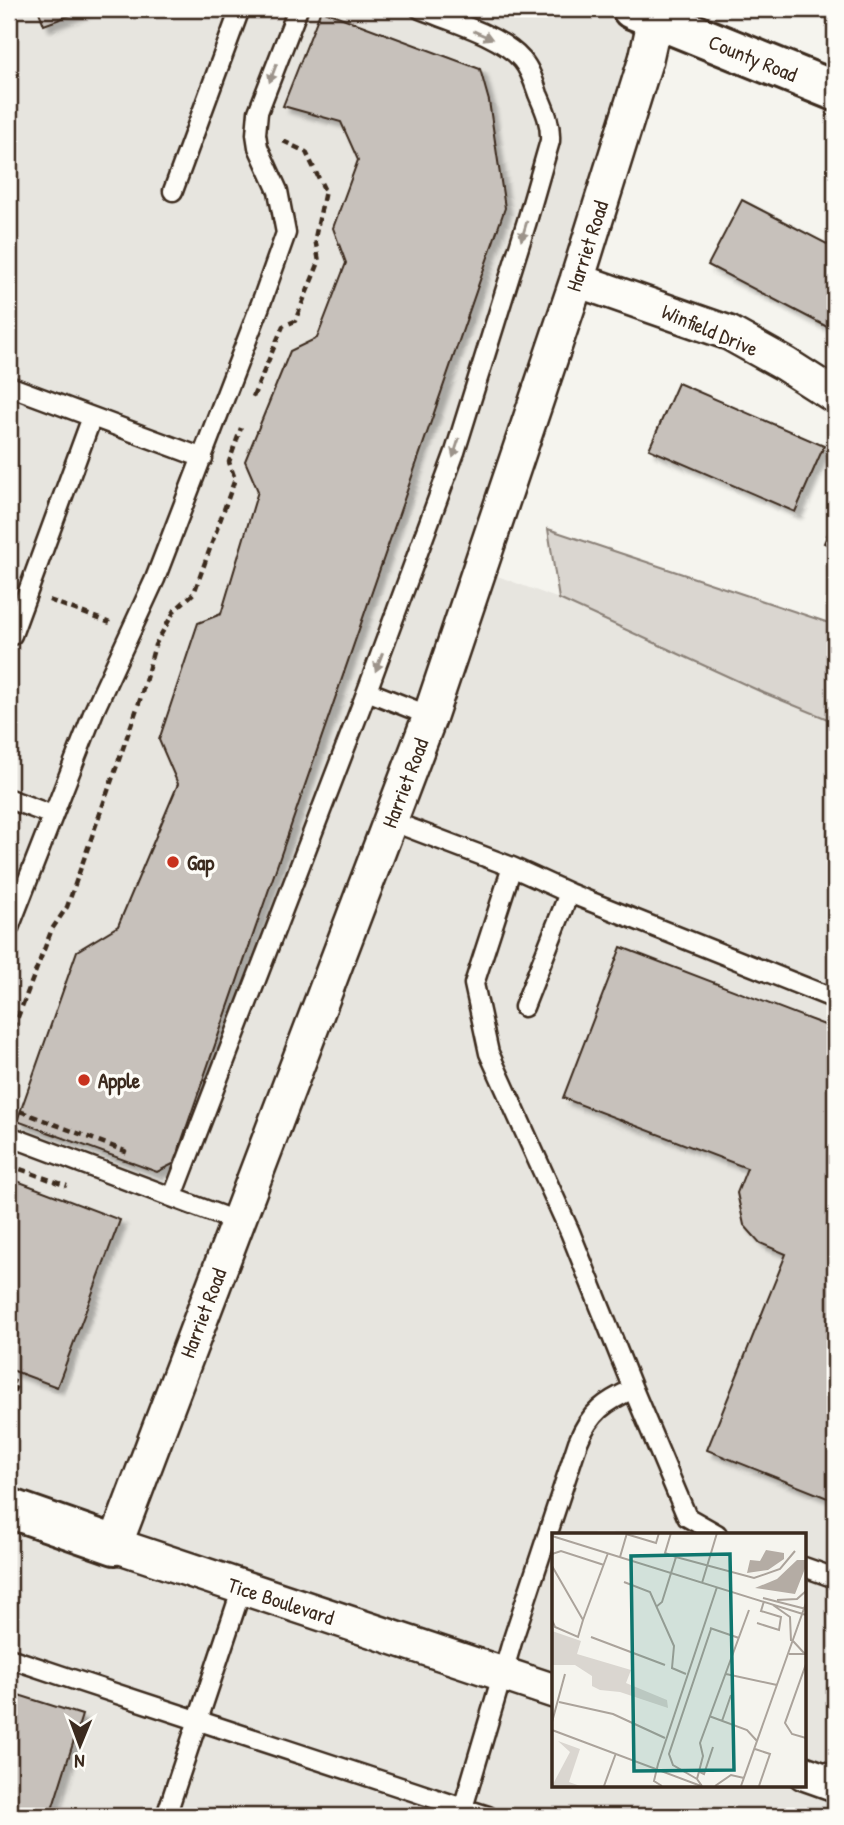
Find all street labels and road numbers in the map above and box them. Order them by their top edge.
street label: County Road [704,27,802,89]
street label: Harriet Road [559,197,615,295]
street label: Winfield Drive [657,297,763,363]
street label: Harriet Road [375,734,435,832]
street label: Harriet Road [173,1264,233,1362]
street label: Tice Boulevard [224,1570,338,1632]

